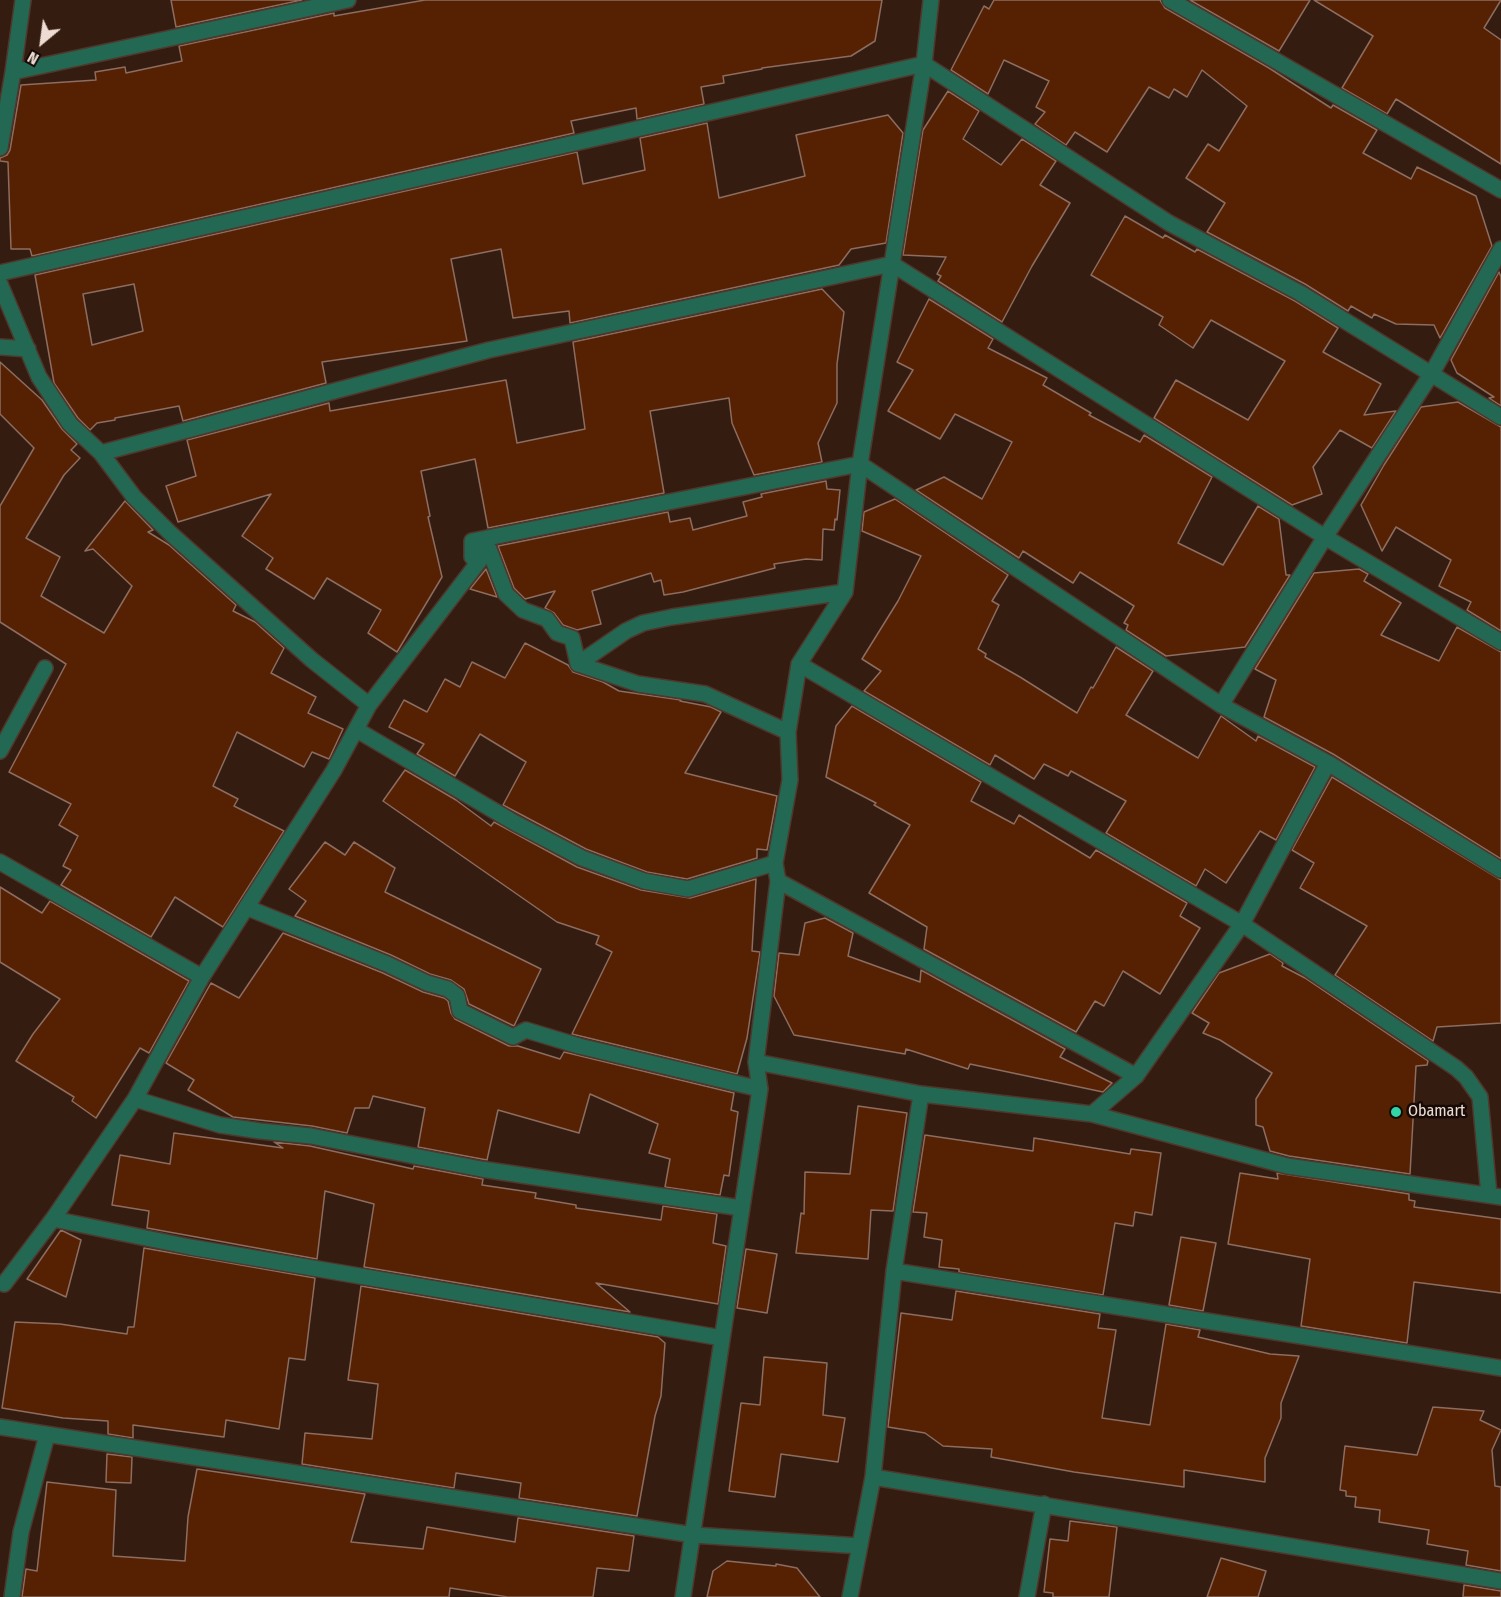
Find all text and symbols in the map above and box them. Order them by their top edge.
north arrow [12,12,72,72]
text: N [24,48,42,69]
place label: Obamart [1408,1102,1465,1122]
marker: Obamart [1389,1105,1403,1119]

